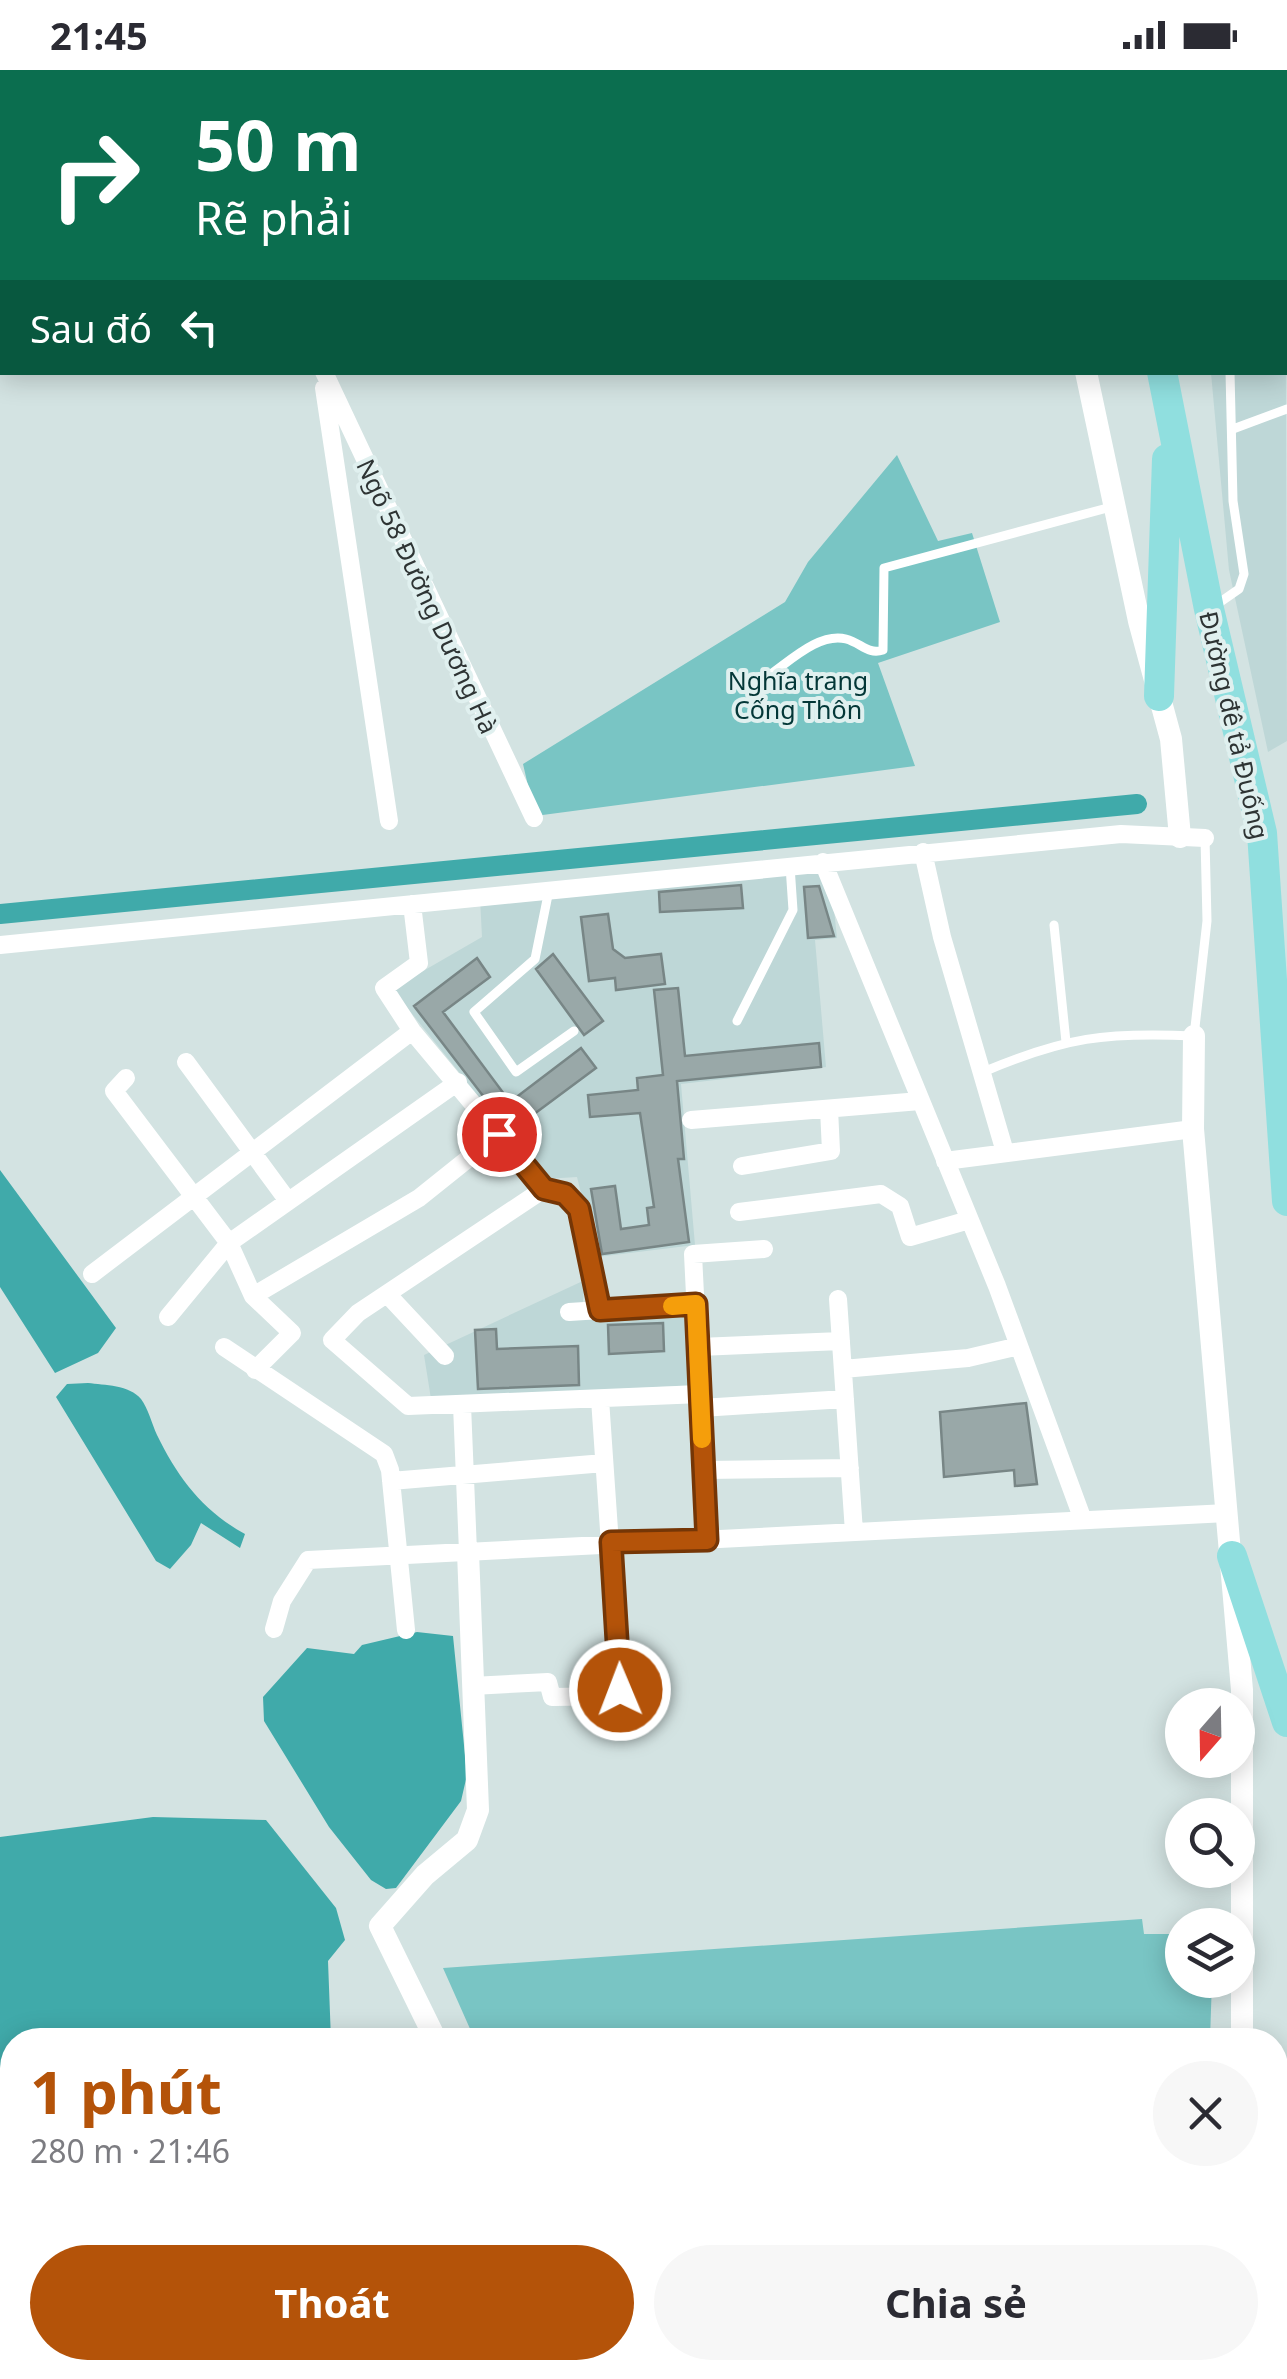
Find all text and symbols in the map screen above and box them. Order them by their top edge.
text: 21:45 [50,9,148,61]
text: 50 m [195,96,362,192]
icon: right [30,110,160,240]
text: Rẽ phải [195,187,352,248]
icon: left [172,300,227,355]
text: Sau đó [30,302,152,354]
street label: Ngõ 58 Đường Dương Hà [349,453,507,739]
street label: Đường đê tả Đuống [1192,608,1278,842]
park label: Nghĩa trang Cống Thôn [728,663,868,726]
pin [457,1092,542,1177]
icon: arrive [472,1107,527,1162]
position arrow [568,1638,672,1742]
north arrow [1165,1688,1255,1778]
map controls [1165,1688,1255,1998]
button: search [1165,1798,1255,1888]
button: layers [1165,1908,1255,1998]
text: 1 phút [30,2050,222,2132]
button: close [1153,2061,1258,2166]
text: 280 m · 21:46 [30,2129,230,2172]
button: Thoát [30,2245,634,2360]
button: Chia sẻ [654,2245,1258,2360]

